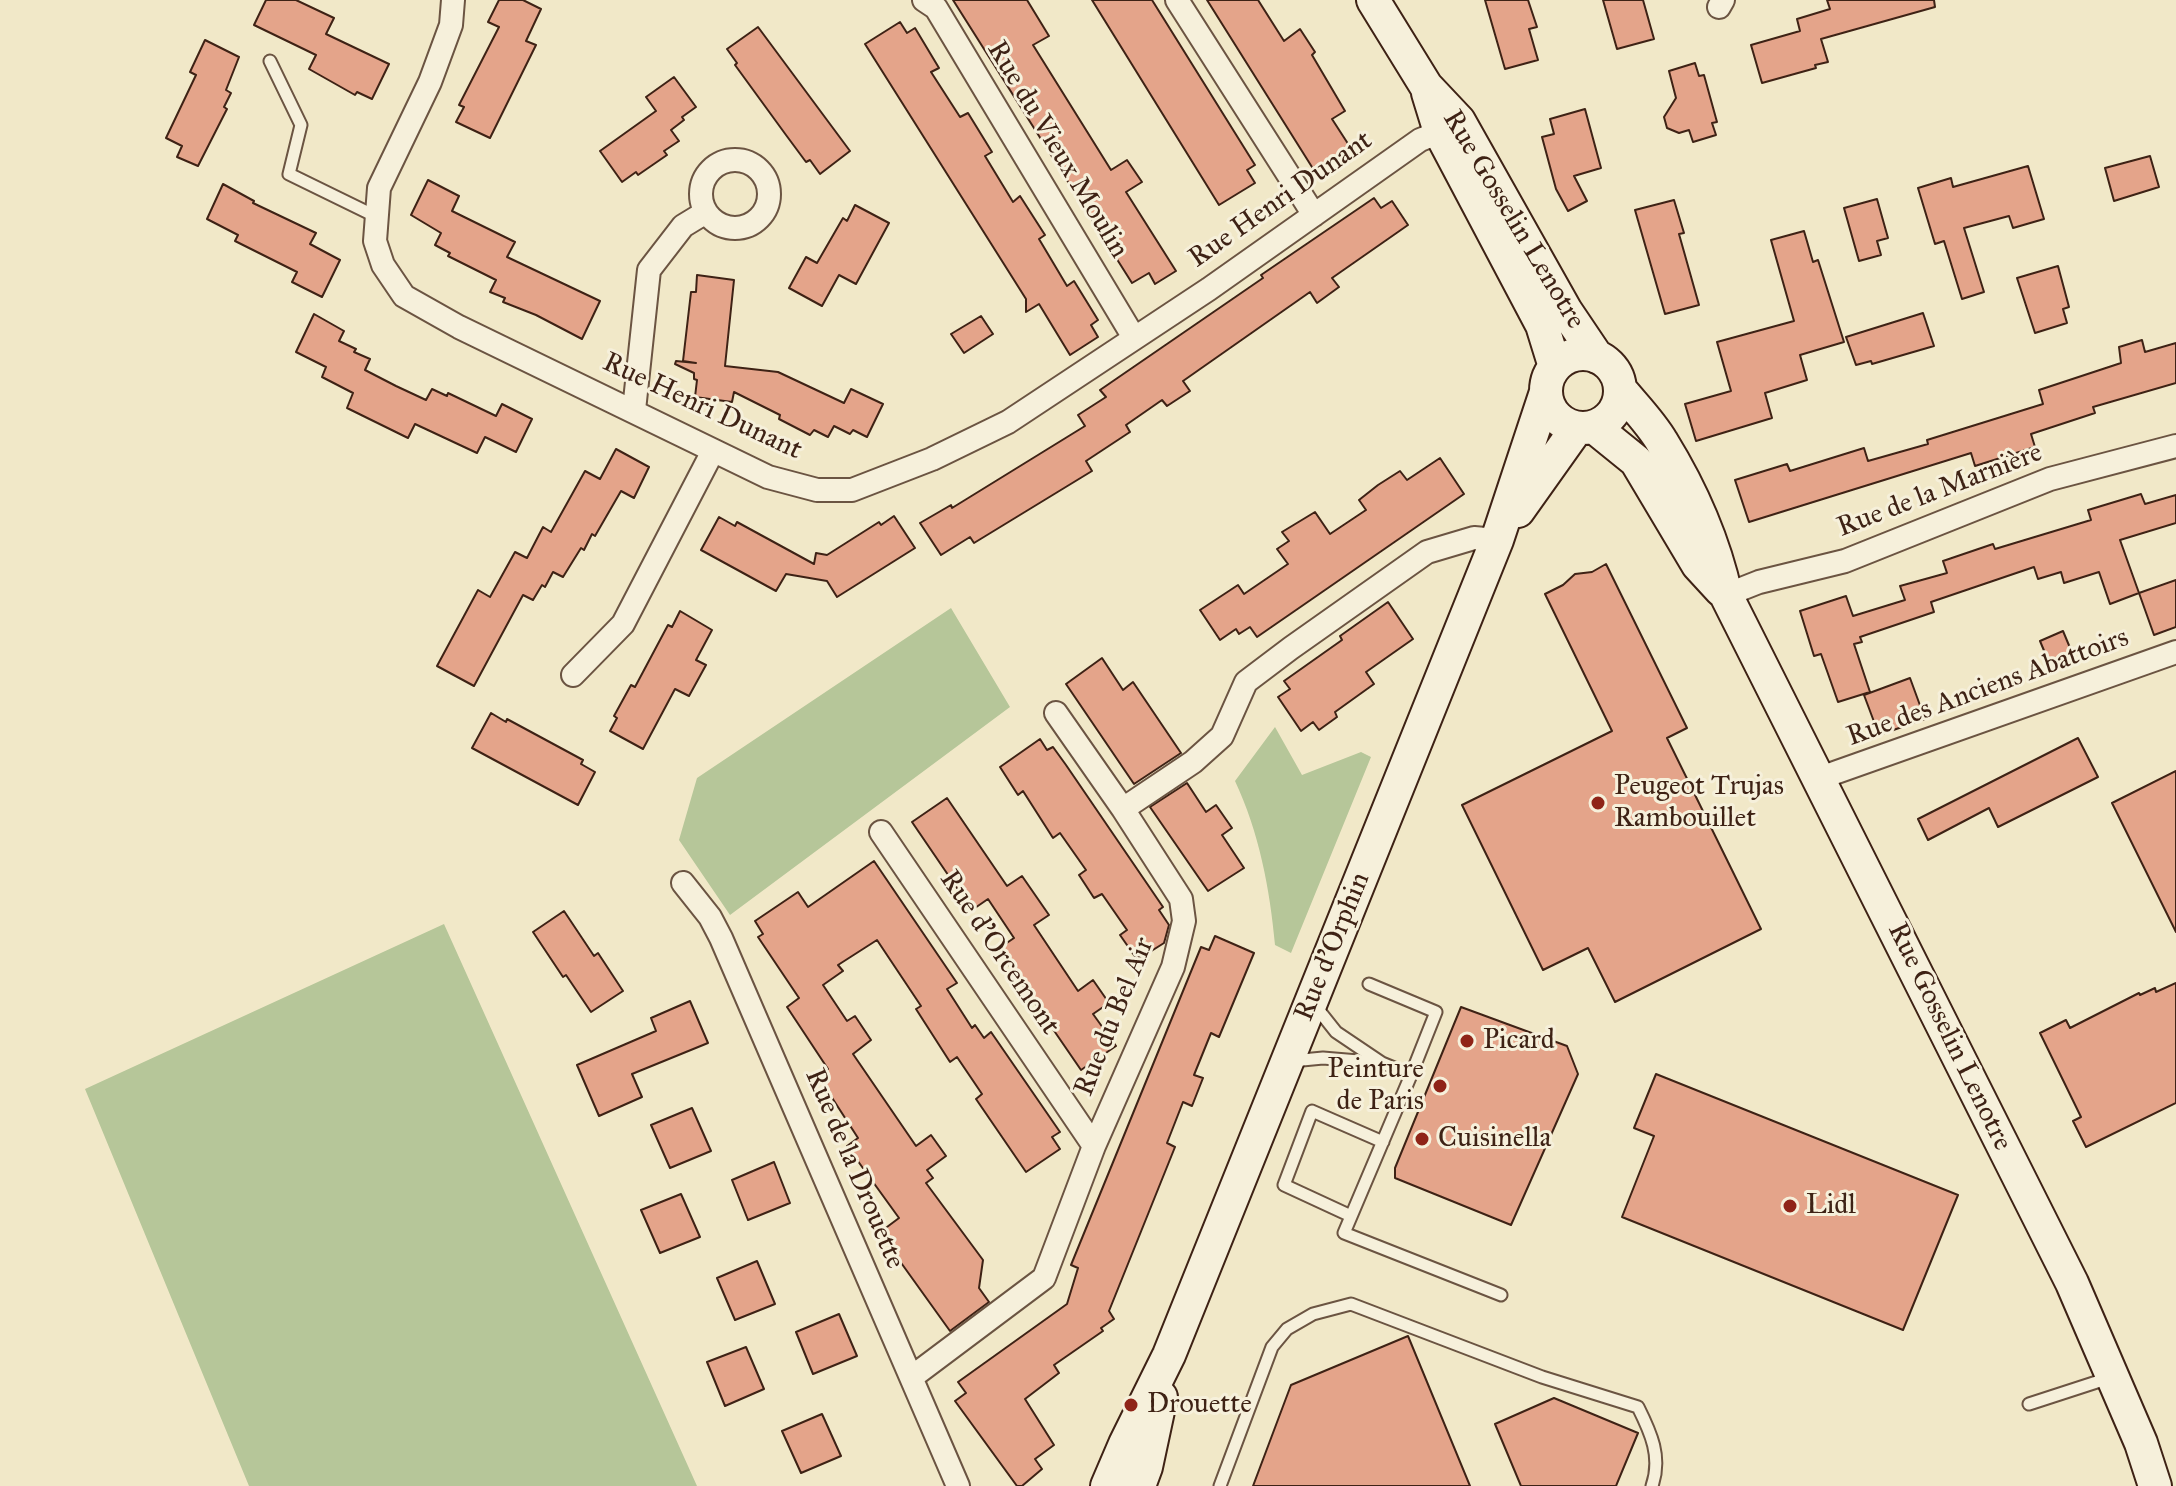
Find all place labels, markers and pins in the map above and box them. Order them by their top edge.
place label: Peugeot Trujas Rambouillet [1614,770,1784,836]
marker: Peugeot Trujas Rambouillet [1589,794,1607,812]
place label: Picard [1483,1024,1555,1058]
marker: Picard [1458,1032,1476,1050]
place label: Peinture de Paris [1327,1053,1424,1119]
marker: Peinture de Paris [1431,1077,1449,1095]
place label: Cuisinella [1438,1122,1551,1156]
marker: Cuisinella [1413,1130,1431,1148]
place label: Lidl [1806,1189,1856,1223]
marker: Lidl [1781,1197,1799,1215]
place label: Drouette [1147,1388,1252,1422]
marker: Drouette [1122,1396,1140,1414]

